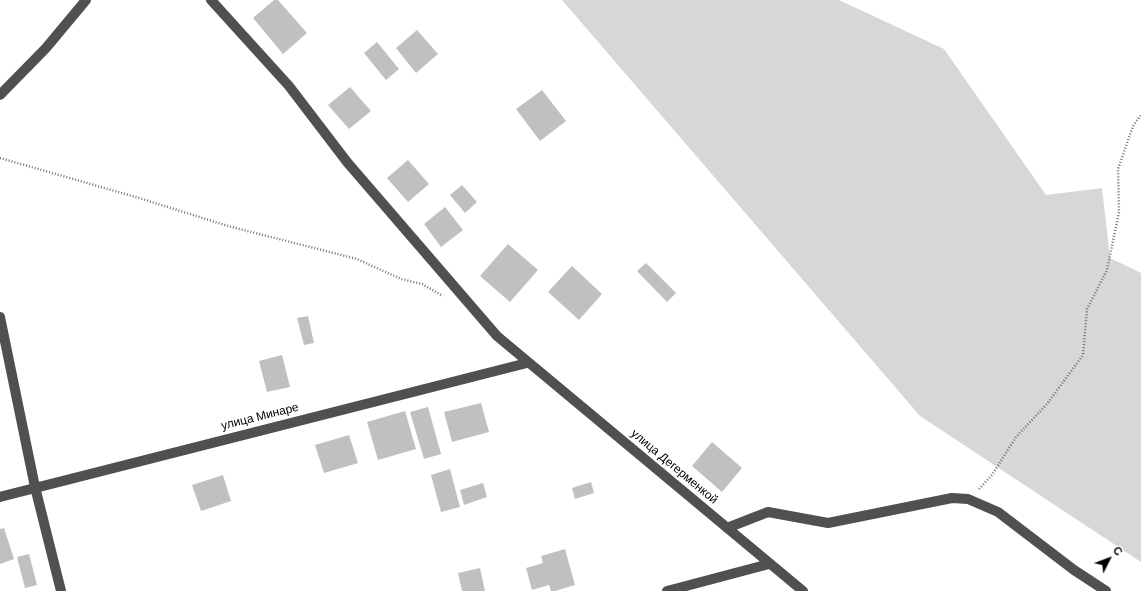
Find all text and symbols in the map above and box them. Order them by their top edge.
street label: улица Минаре [220,400,300,434]
street label: улица Дегерменкой [628,427,720,507]
north arrow [1089,539,1129,579]
text: С [1110,543,1126,559]

